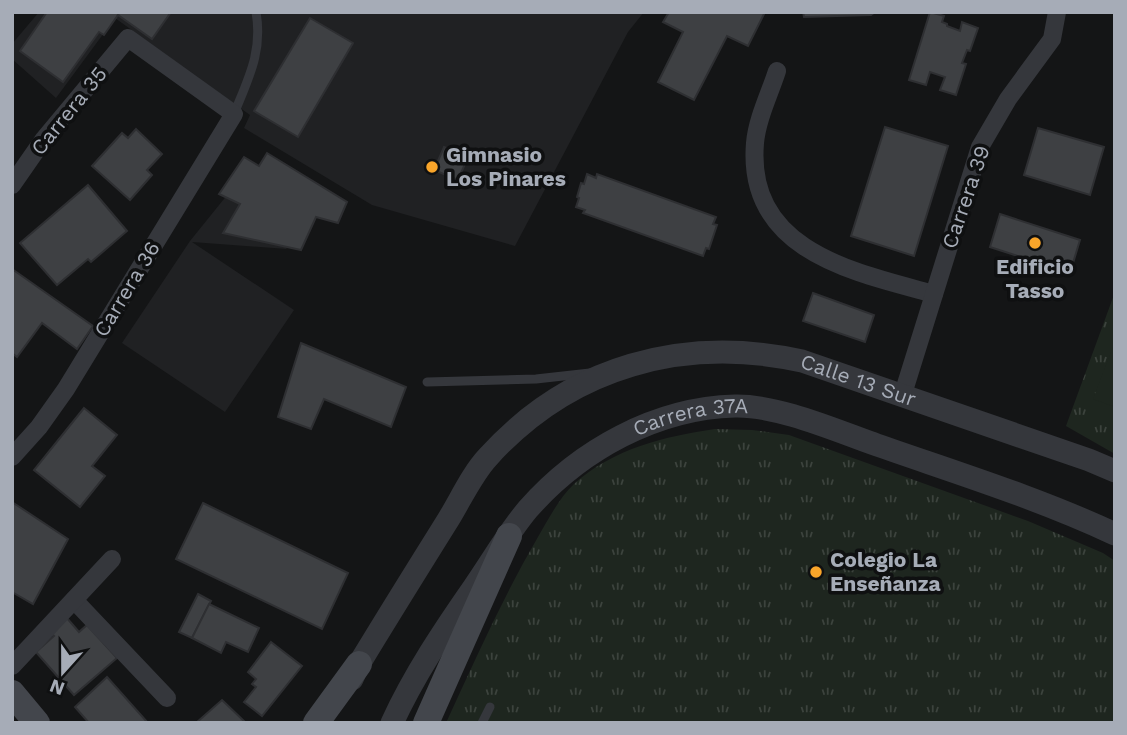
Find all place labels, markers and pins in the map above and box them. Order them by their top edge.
place label: Gimnasio Los Pinares [446,142,566,191]
marker: Gimnasio Los Pinares [424,159,440,175]
marker: Edificio Tasso [1027,235,1043,251]
place label: Edificio Tasso [996,254,1074,303]
place label: Colegio La Enseñanza [830,547,942,596]
marker: Colegio La Enseñanza [808,564,824,580]

